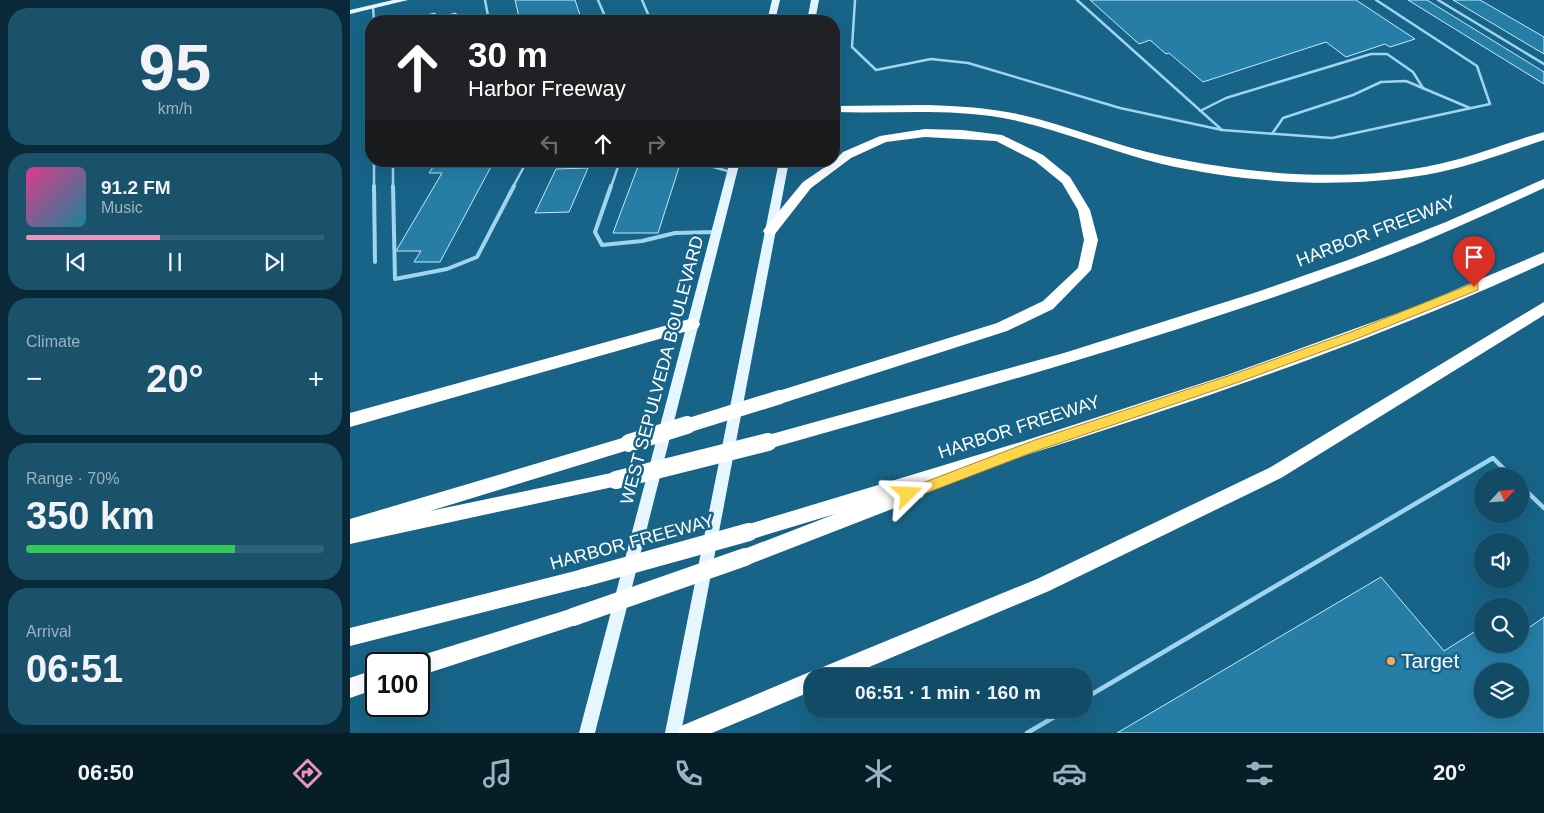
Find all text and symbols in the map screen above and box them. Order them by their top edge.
text: 95 [139,31,211,104]
icon: ahead [385,35,450,100]
text: 30 m [468,35,548,74]
text: Harbor Freeway [468,76,626,101]
text: km/h [158,100,192,117]
icon: left [536,130,564,158]
icon: ahead [589,130,617,158]
icon: right [642,130,670,158]
text: 91.2 FM [101,177,171,198]
street label: HARBOR FREEWAY [1294,191,1458,271]
text: Music [101,199,143,216]
street label: WEST SEPULVEDA BOULEVARD [616,234,708,506]
pin [1453,236,1495,287]
icon: arrive [1460,243,1488,271]
icon: previous [62,248,90,276]
icon: pause [161,248,189,276]
icon: next [260,248,288,276]
text: Climate [26,333,80,350]
text: 20° [146,358,204,400]
text: − [26,363,42,394]
text: + [308,363,324,394]
street label: HARBOR FREEWAY [936,391,1102,463]
position arrow [881,467,933,519]
north arrow [1474,468,1529,522]
map controls [1474,468,1529,718]
text: Range · 70% [26,470,119,487]
text: 350 km [26,495,155,537]
street label: HARBOR FREEWAY [548,510,716,574]
button: sound [1474,533,1529,588]
button: search [1474,598,1529,653]
text: Arrival [26,623,71,640]
text: 06:51 [26,648,123,690]
place label: Target [1401,649,1460,672]
speed limit sign: 100 [365,652,430,717]
marker: Target [1385,655,1397,667]
button: layers [1474,663,1529,718]
text: 06:51 · 1 min · 160 m [855,682,1041,703]
icon: directions [290,756,325,791]
icon: music [480,756,515,791]
icon: phone [671,756,706,791]
icon: climate [861,756,896,791]
icon: car [1052,756,1087,791]
icon: filters [1242,756,1277,791]
text: 06:50 [78,760,134,785]
text: 20° [1433,760,1466,785]

